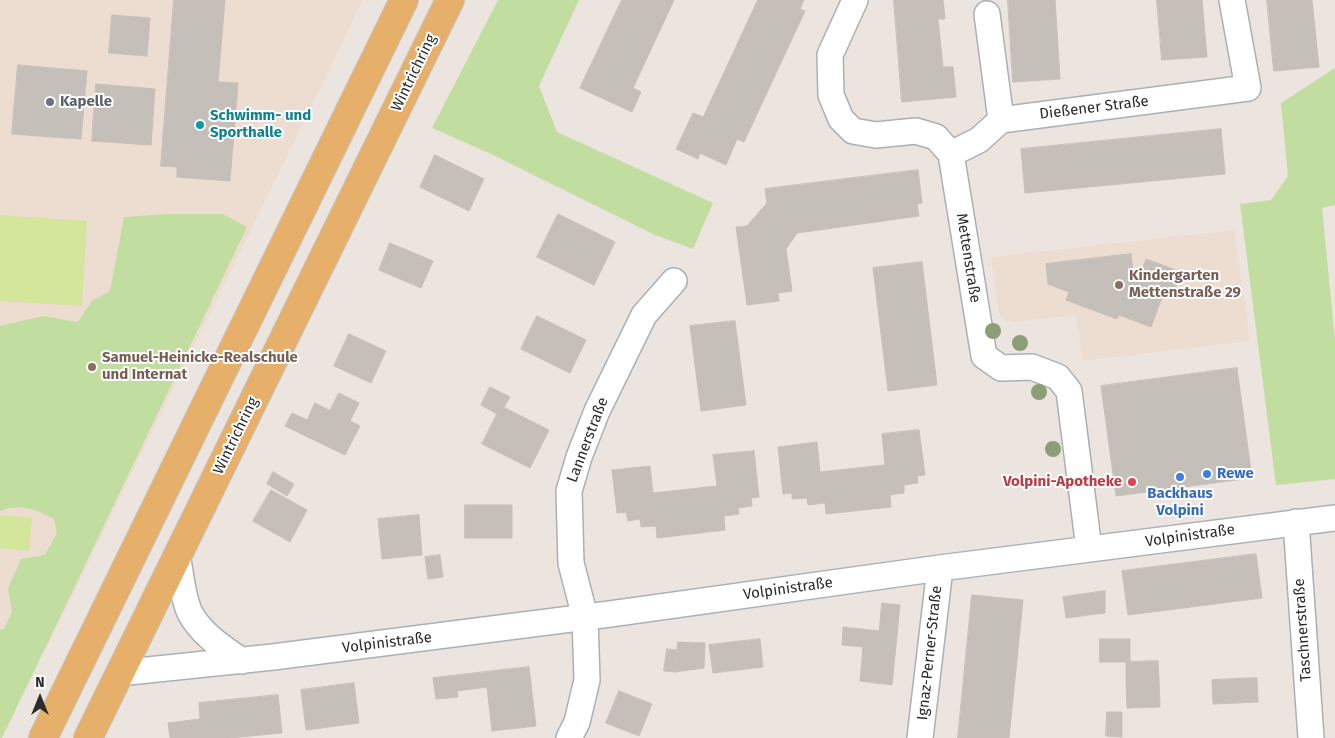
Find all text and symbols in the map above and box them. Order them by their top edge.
street label: Wintrichring [388,32,440,114]
street label: Dießener Straße [1038,92,1150,124]
place label: Kapelle [60,93,112,111]
marker: Kapelle [44,96,56,108]
place label: Schwimm- und Sporthalle [210,107,311,142]
marker: Schwimm- und Sporthalle [194,119,206,131]
street label: Mettenstraße [952,212,984,304]
place label: Kindergarten Mettenstraße 29 [1129,267,1241,302]
marker: Kindergarten Mettenstraße 29 [1113,279,1125,291]
place label: Samuel-Heinicke-Realschule und Internat [102,349,298,384]
marker: Samuel-Heinicke-Realschule und Internat [86,361,98,373]
street label: Wintrichring [210,395,262,477]
street label: Lannerstraße [564,395,612,485]
place label: Rewe [1217,465,1254,483]
marker: Rewe [1201,468,1213,480]
marker: Backhaus Volpini [1174,471,1186,483]
place label: Volpini-Apotheke [1003,473,1122,491]
marker: Volpini-Apotheke [1126,476,1138,488]
place label: Backhaus Volpini [1147,485,1213,520]
street label: Volpinistraße [1144,521,1236,551]
street label: Volpinistraße [742,574,834,604]
street label: Taschnerstraße [1290,578,1316,682]
street label: Ignaz-Perner-Straße [914,585,946,721]
street label: Volpinistraße [341,629,433,657]
north arrow [15,673,65,723]
text: N [35,674,45,691]

